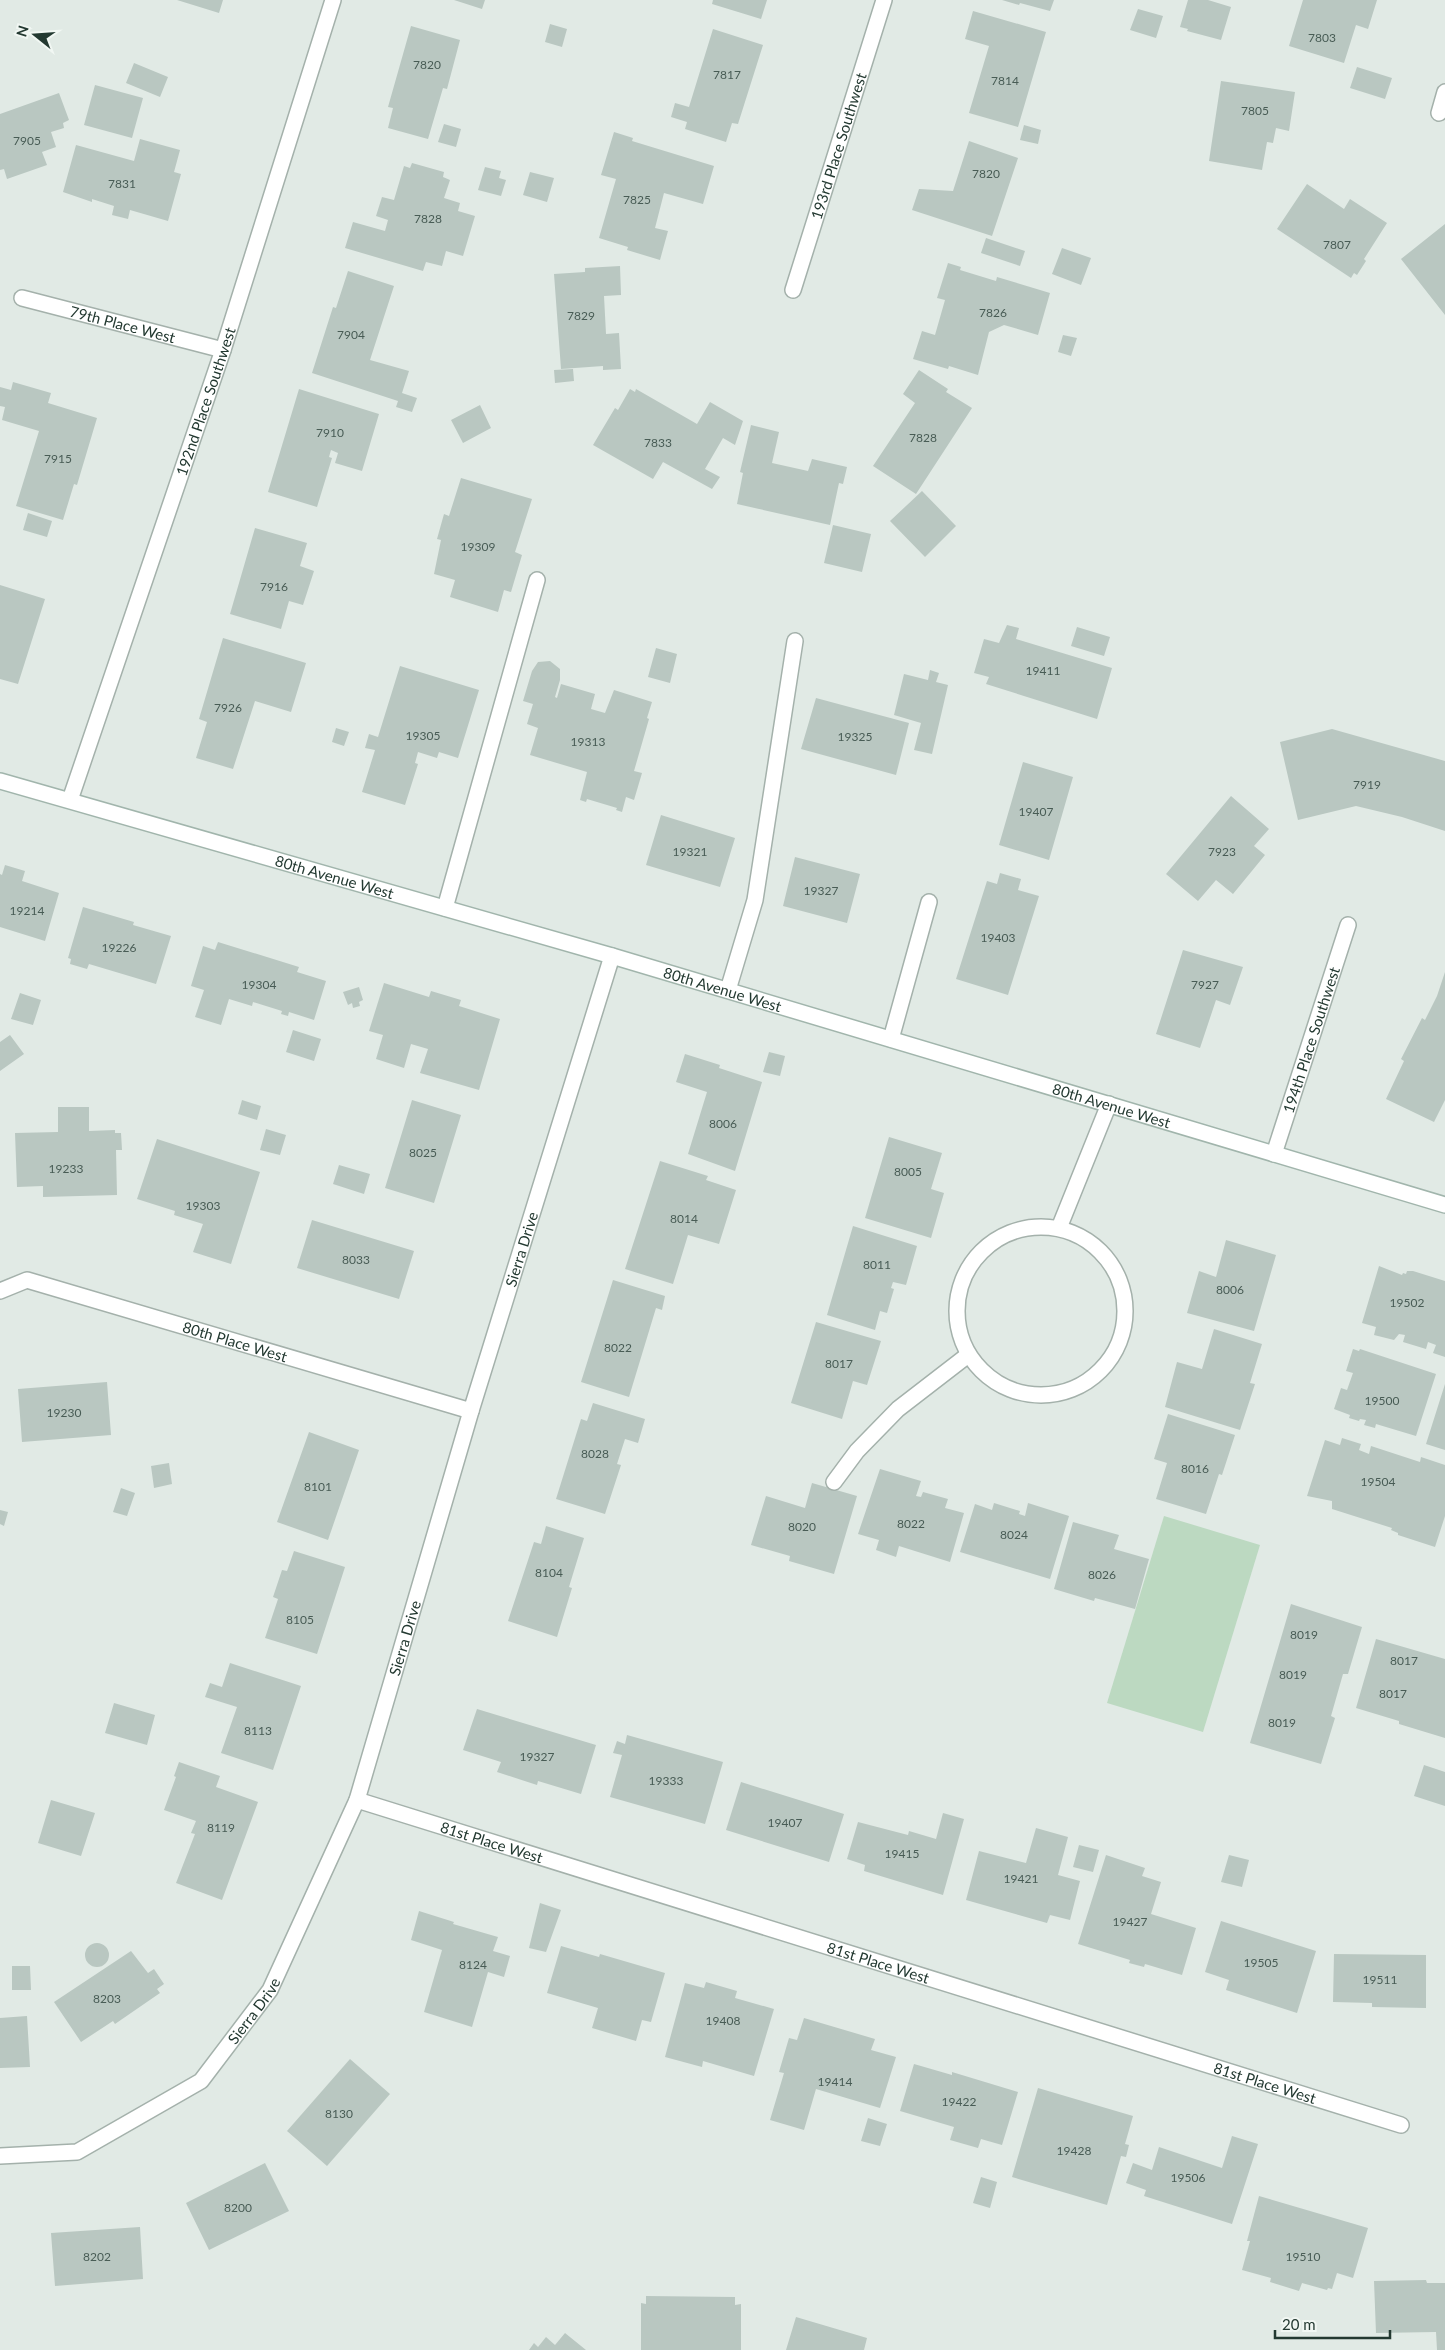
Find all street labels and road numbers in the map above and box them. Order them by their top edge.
street label: 193rd Place Southwest [807,70,870,221]
street label: 79th Place West [68,302,178,346]
street label: 192nd Place Southwest [172,324,239,478]
street label: 80th Avenue West [273,851,396,902]
street label: 80th Avenue West [661,963,784,1015]
street label: 194th Place Southwest [1279,964,1343,1115]
street label: 80th Avenue West [1050,1079,1173,1132]
street label: Sierra Drive [501,1209,541,1289]
street label: 80th Place West [181,1317,290,1365]
street label: Sierra Drive [385,1598,424,1678]
street label: 81st Place West [438,1818,546,1866]
street label: 81st Place West [825,1938,932,1987]
street label: Sierra Drive [224,1975,283,2047]
street label: 81st Place West [1212,2058,1319,2107]

